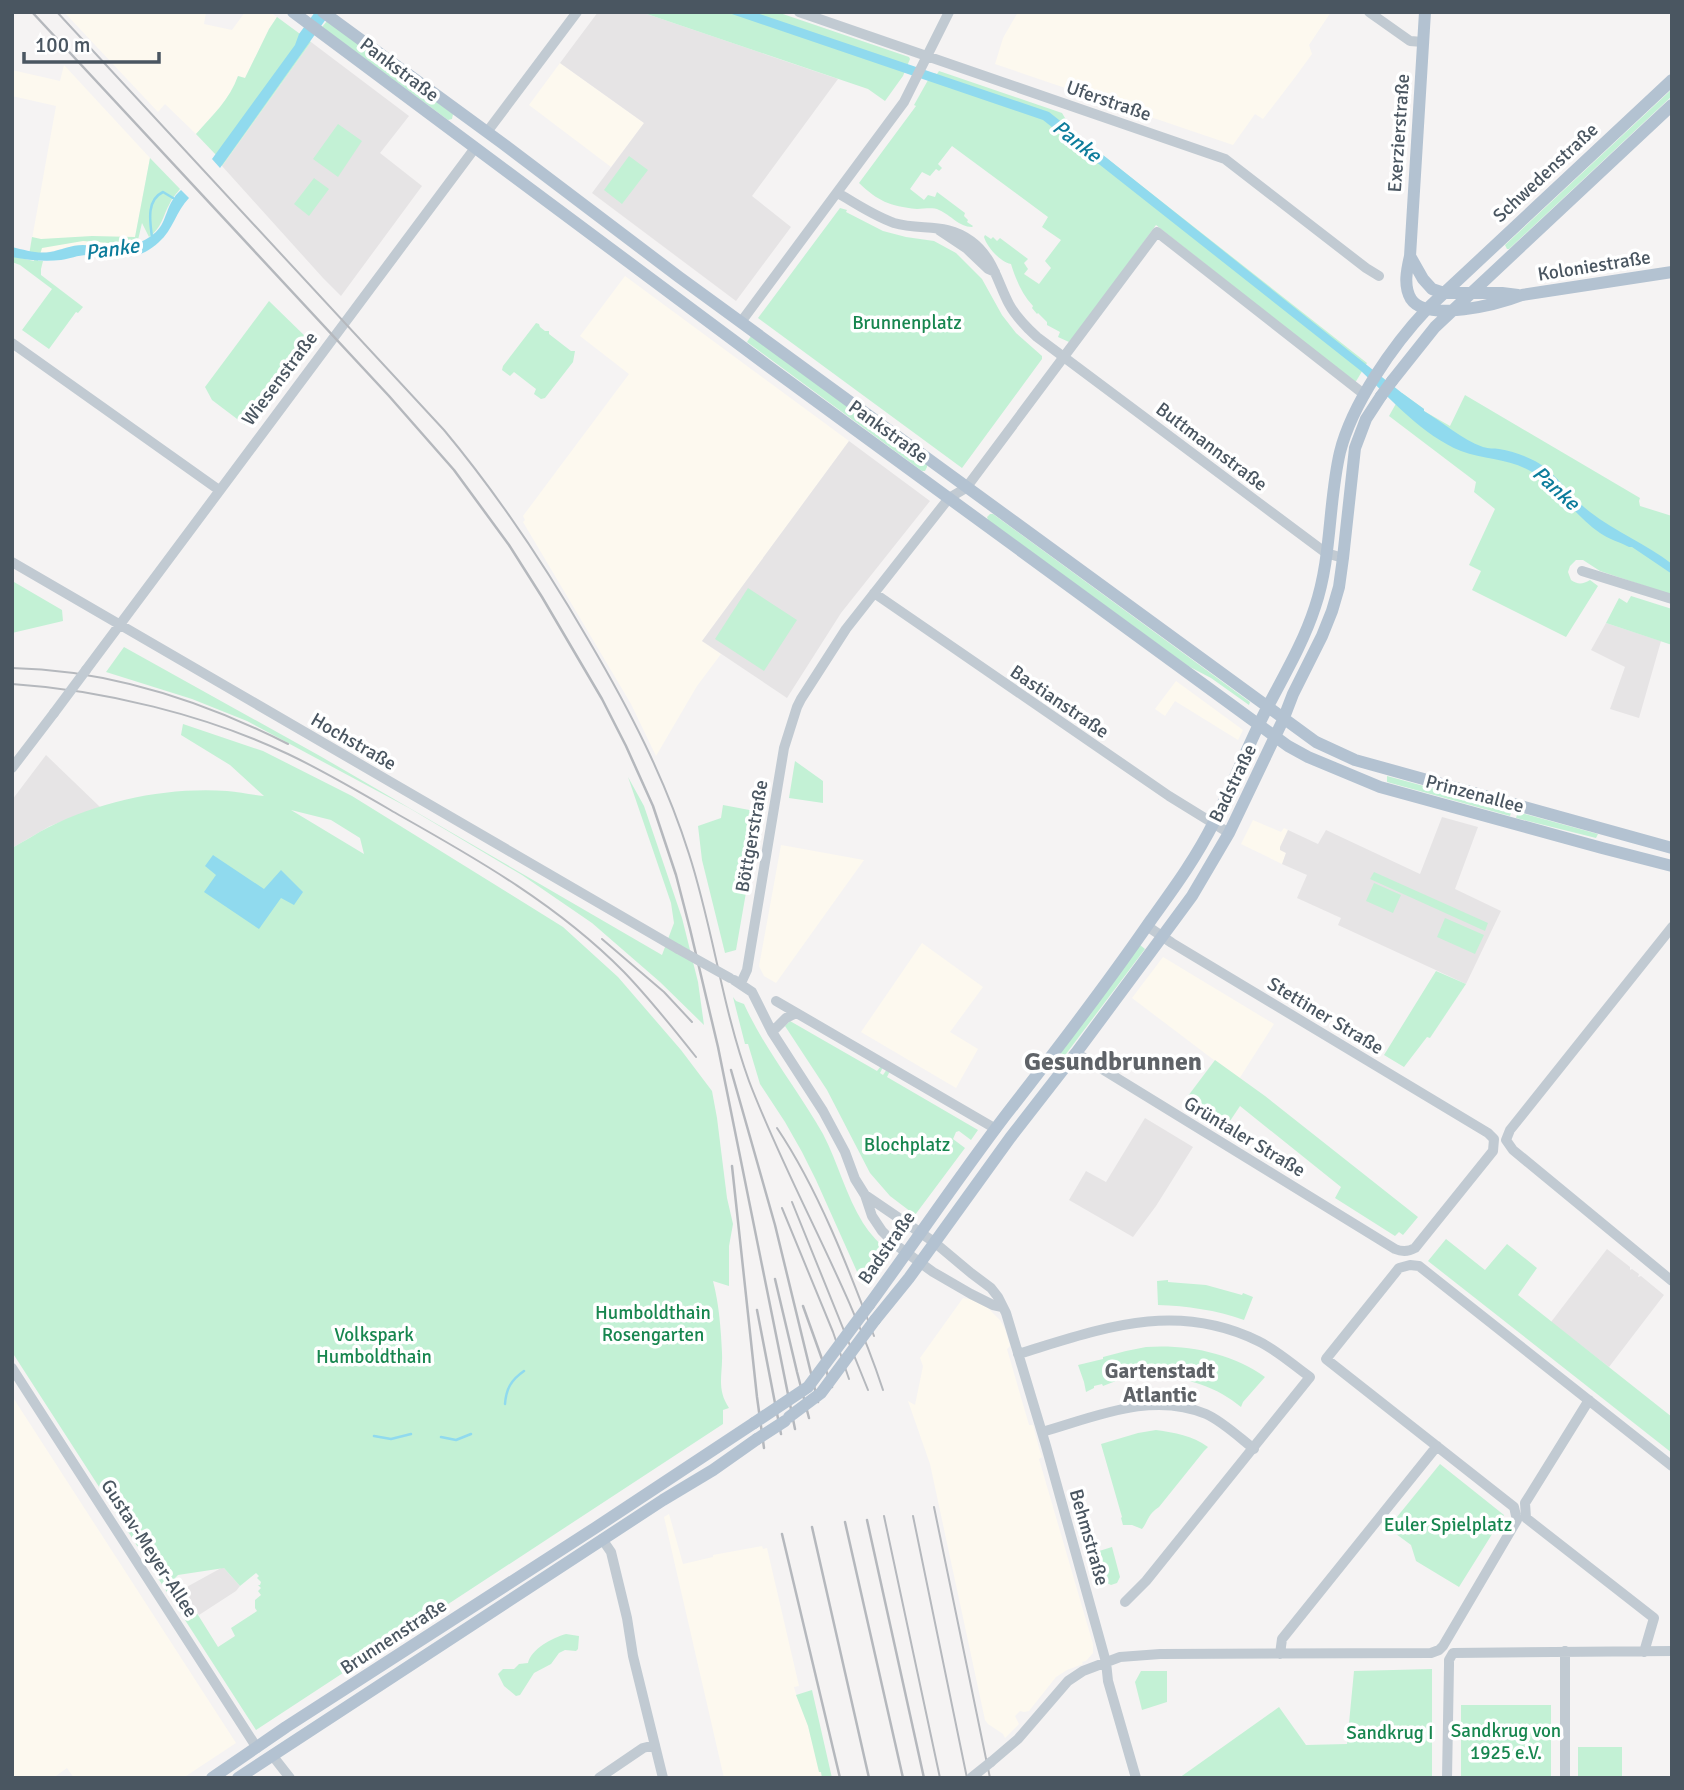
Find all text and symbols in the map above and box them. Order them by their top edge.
scale bar [24,21,159,65]
text: 100 m [35,32,90,58]
street label: Pankstraße [355,32,444,107]
street label: Exerzierstraße [1383,73,1415,193]
street label: Uferstraße [1063,75,1154,127]
water label: Panke [1048,114,1108,169]
street label: Schwedenstraße [1488,118,1603,228]
water label: Panke [83,232,142,266]
street label: Koloniestraße [1536,245,1652,287]
park label: Brunnenplatz [852,311,962,335]
street label: Wiesenstraße [237,327,323,430]
street label: Pankstraße [844,395,933,469]
street label: Buttmannstraße [1151,397,1272,497]
water label: Panke [1527,460,1586,517]
street label: Bastianstraße [1005,660,1114,744]
street label: Hochstraße [306,708,401,776]
street label: Badstraße [1204,740,1262,826]
street label: Prinzenallee [1423,769,1527,819]
street label: Böttgerstraße [730,778,774,894]
street label: Stettiner Straße [1263,972,1388,1060]
district label: Gesundbrunnen [1024,1046,1202,1078]
street label: Grüntaler Straße [1179,1091,1310,1183]
park label: Blochplatz [864,1133,950,1157]
street label: Badstraße [853,1206,921,1289]
park label: Humboldthain Rosengarten [595,1301,711,1347]
park label: Volkspark Humboldthain [316,1323,432,1369]
district label: Gartenstadt Atlantic [1105,1358,1215,1408]
street label: Gustav-Meyer-Allee [96,1475,203,1622]
street label: Behmstraße [1064,1486,1114,1588]
park label: Euler Spielplatz [1384,1513,1512,1537]
street label: Brunnenstraße [336,1594,451,1680]
park label: Sandkrug von 1925 e.V. [1451,1719,1561,1765]
park label: Sandkrug I [1346,1721,1434,1745]

